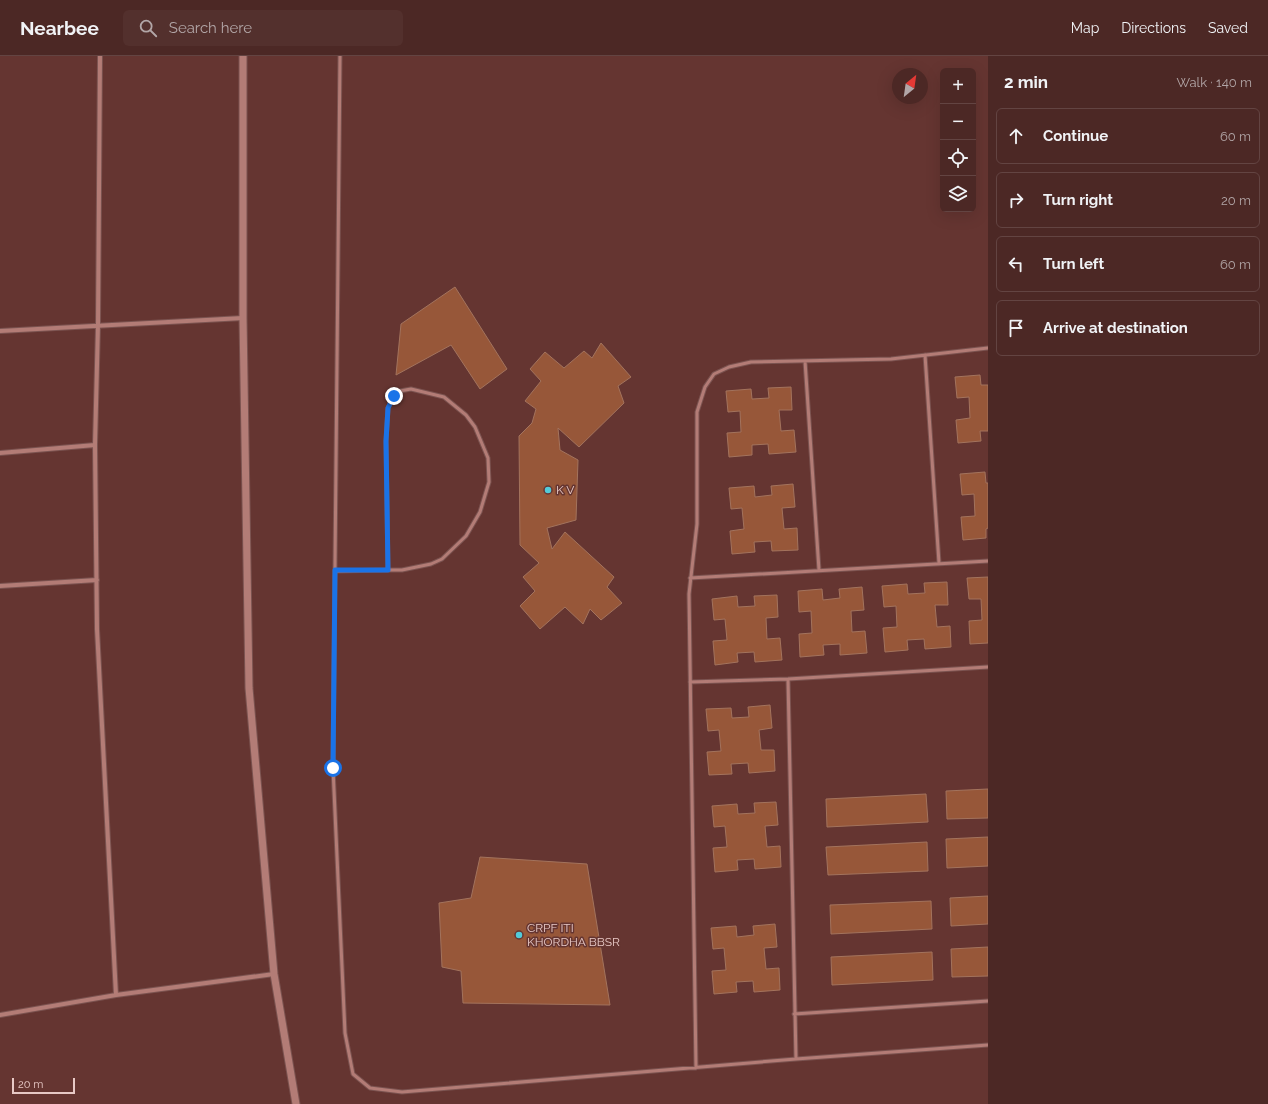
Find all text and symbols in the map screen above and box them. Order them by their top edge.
search box [123,10,403,46]
text: Nearbee [20,17,99,39]
icon: search [137,17,159,39]
text: Search here [169,19,252,37]
text: Map [1071,20,1099,36]
text: Directions [1121,20,1186,36]
text: Saved [1208,20,1248,36]
north arrow [892,68,928,104]
map controls [940,68,976,212]
button: + [940,68,976,104]
text: 2 min [1004,72,1048,92]
text: Walk · 140 m [1177,75,1252,90]
button: − [940,104,976,140]
icon: ahead [1005,125,1027,147]
text: Continue [1043,127,1108,145]
text: 60 m [1220,129,1251,144]
button: locate [940,140,976,176]
button: layers [940,176,976,212]
icon: right [1005,189,1027,211]
text: Turn right [1043,191,1113,209]
text: 20 m [1221,193,1251,208]
icon: left [1005,253,1027,275]
text: Turn left [1043,255,1104,273]
text: 60 m [1220,257,1251,272]
icon: arrive [1005,317,1027,339]
text: Arrive at destination [1043,319,1188,337]
route end [385,387,403,405]
place label: K V [556,483,574,497]
marker: K V [543,485,553,495]
route start [324,759,342,777]
place label: CRPF ITI KHORDHA BBSR [527,921,620,949]
marker: CRPF ITI KHORDHA BBSR [514,930,524,940]
scale bar [12,1076,75,1095]
text: 20 m [18,1078,43,1091]

